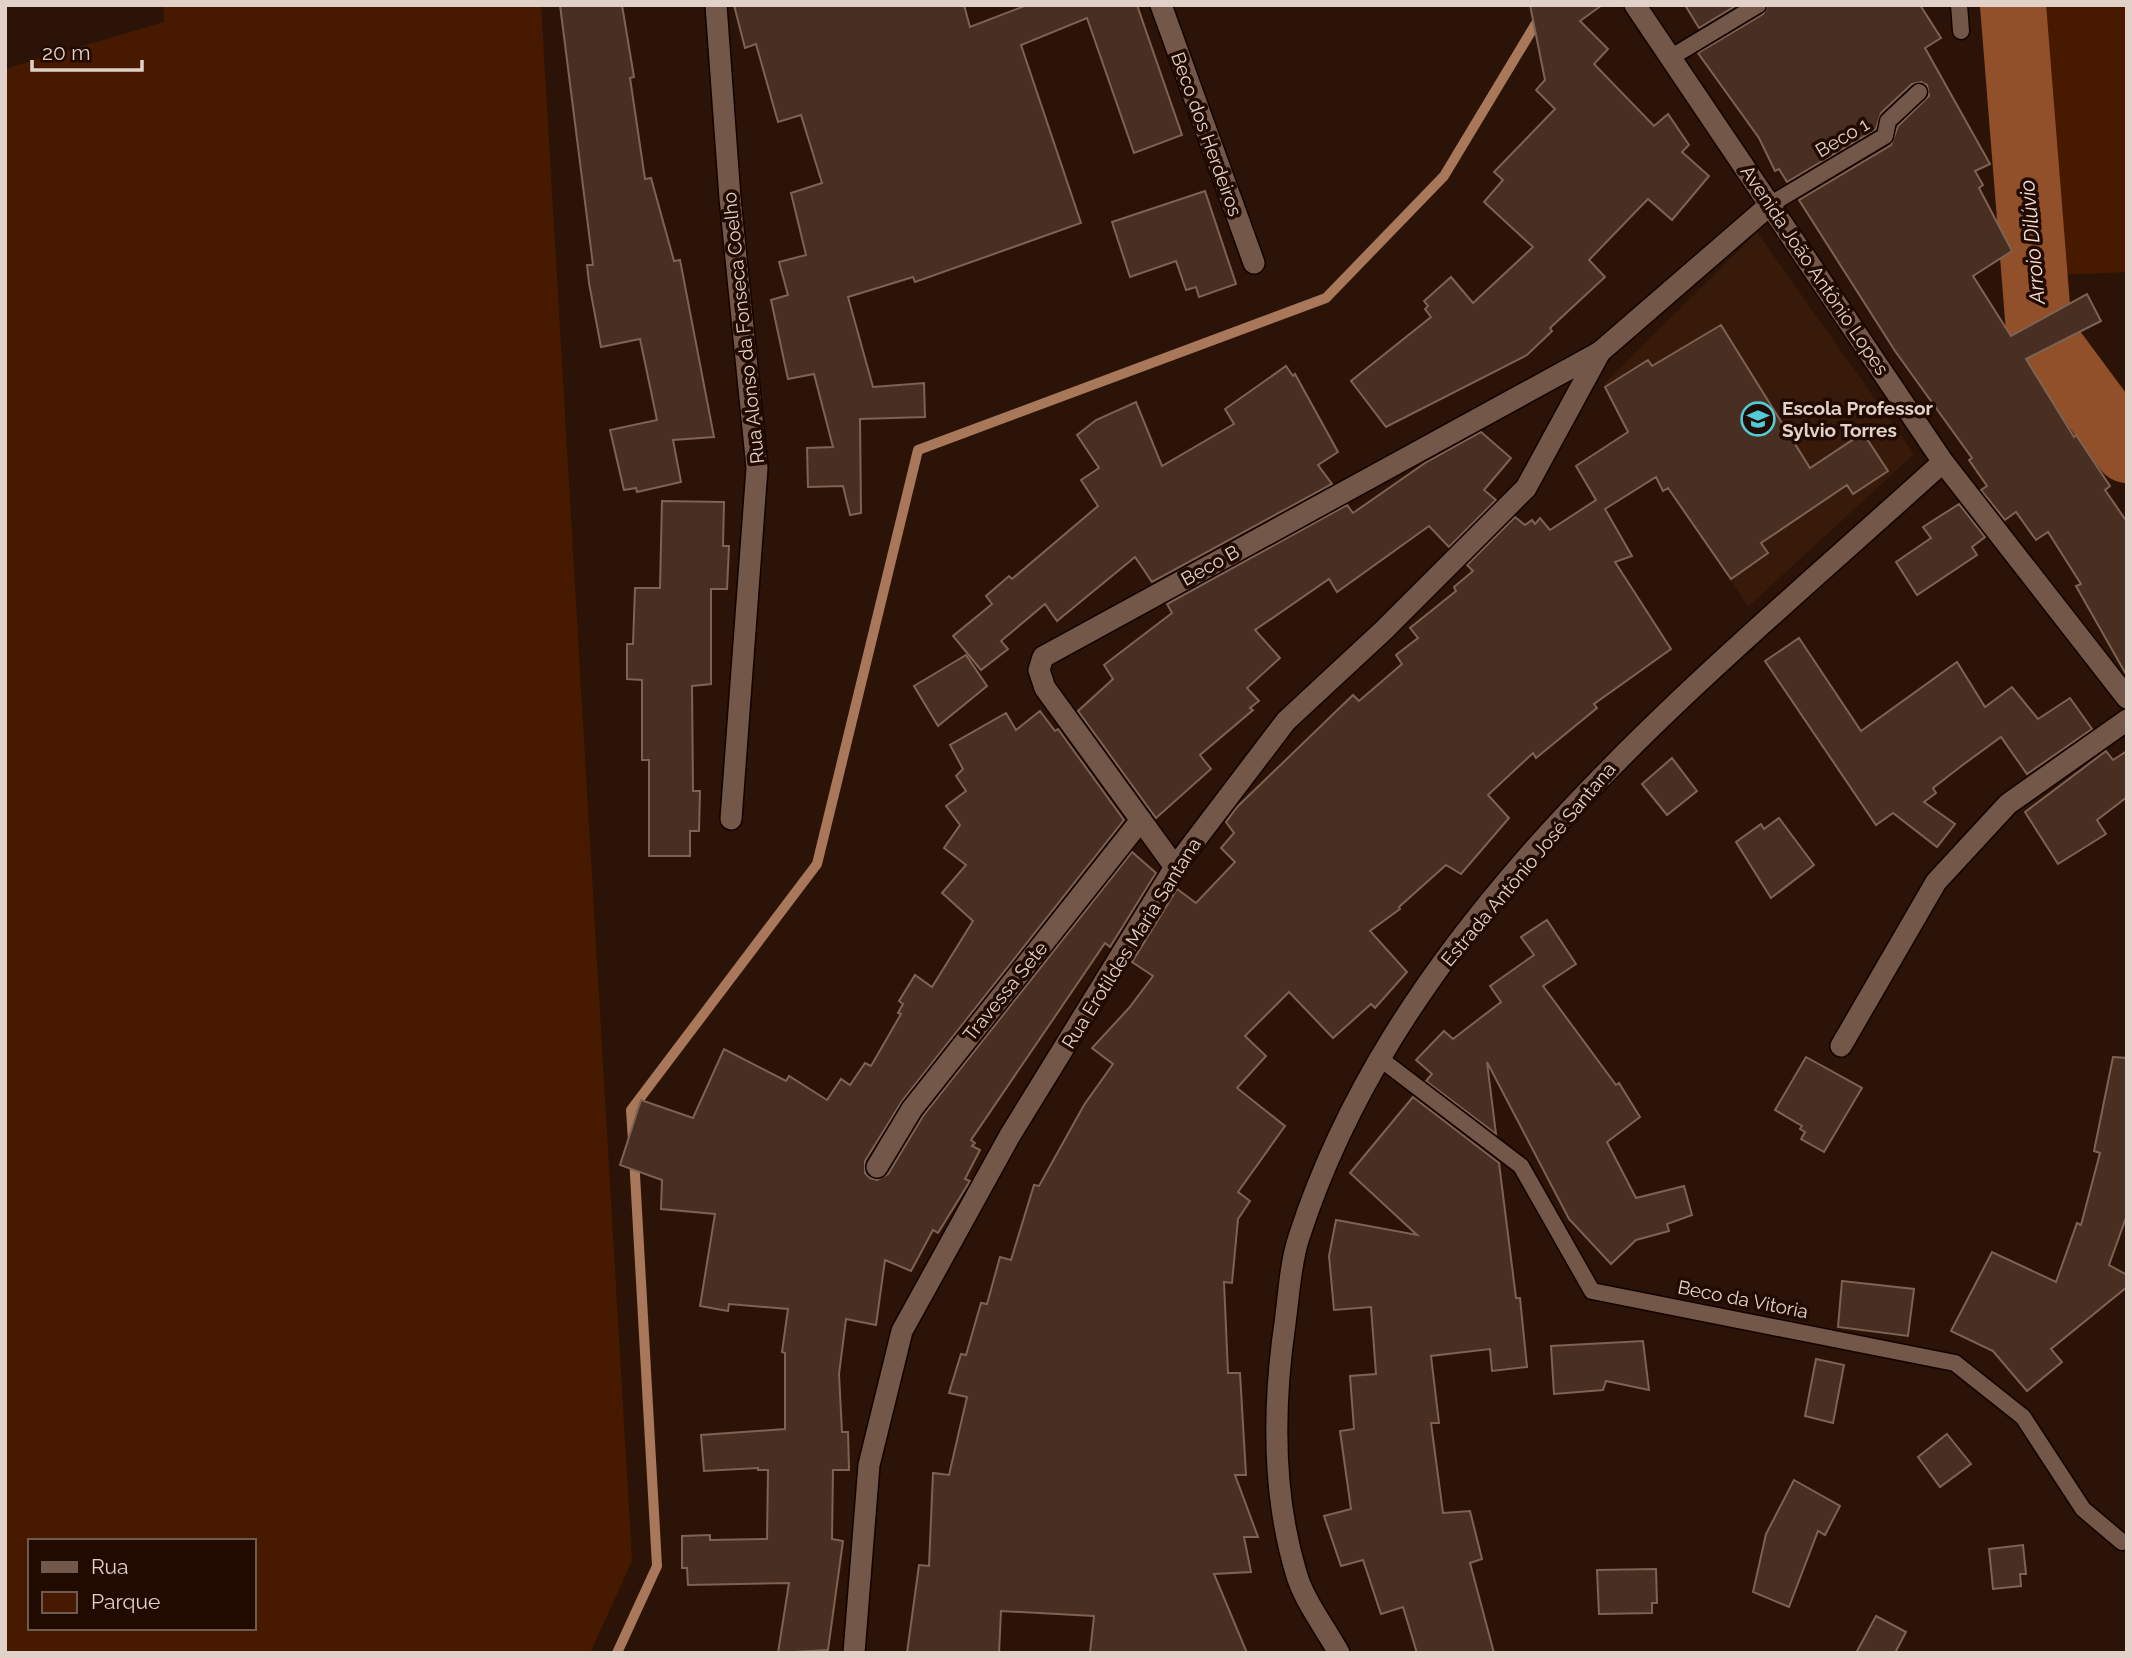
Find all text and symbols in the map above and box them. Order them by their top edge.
scale bar [32,28,142,72]
text: 20 m [42,40,90,65]
street label: Beco dos Herdeiros [1167,49,1247,219]
street label: Beco 1 [1811,113,1873,161]
street label: Avenida João Antônio Lopes [1737,161,1893,379]
water label: Arroio Dilúvio [2014,179,2050,306]
street label: Rua Alonso da Fonseca Coelho [718,191,768,465]
place label: Escola Professor Sylvio Torres [1782,397,1933,441]
school or university icon: Escola Professor Sylvio Torres [1739,400,1777,438]
street label: Beco B [1177,540,1243,590]
street label: Estrada Antônio José Santana [1436,758,1620,970]
street label: Rua Erotildes Maria Santana [1057,834,1205,1052]
street label: Travessa Sete [958,937,1052,1045]
street label: Beco da Vitoria [1676,1276,1810,1322]
legend [28,1539,256,1630]
text: Rua [91,1554,128,1579]
text: Parque [91,1589,160,1614]

